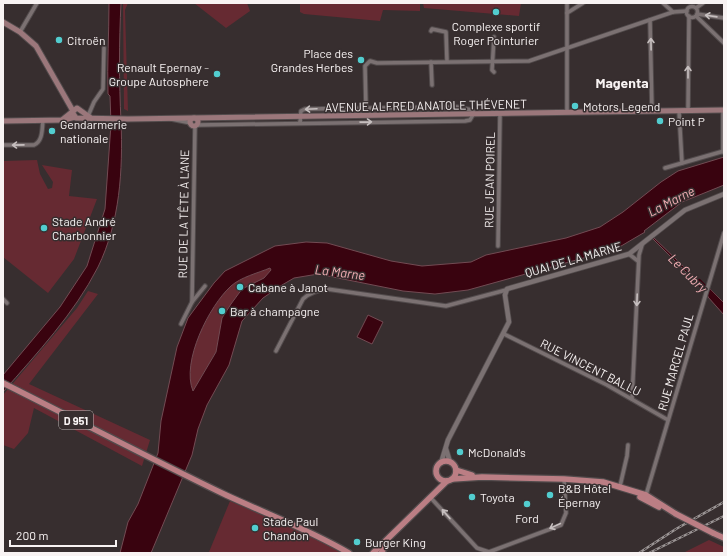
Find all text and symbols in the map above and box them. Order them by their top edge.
marker: Complexe sportif Roger Pointurier [491,7,501,17]
one-way arrow [705,12,718,20]
place label: Complexe sportif Roger Pointurier [452,19,540,47]
place label: Citroën [67,33,105,47]
marker: Citroën [54,35,64,45]
one-way arrow [647,38,655,51]
place label: Place des Grandes Herbes [271,46,353,74]
marker: Place des Grandes Herbes [356,55,366,65]
place label: Renault Epernay - Groupe Autosphere [109,60,209,88]
one-way arrow [684,66,692,79]
marker: Renault Epernay - Groupe Autosphere [212,69,222,79]
district label: Magenta [595,74,649,91]
street label: AVENUE ALFRED ANATOLE THÉVENET [325,96,527,114]
place label: Motors Legend [583,99,660,113]
marker: Motors Legend [570,101,580,111]
one-way arrow [305,106,318,113]
place label: Point P [668,114,705,128]
marker: Point P [655,116,665,126]
place label: Gendarmerie nationale [60,117,127,145]
one-way arrow [359,118,372,126]
marker: Gendarmerie nationale [47,126,57,136]
street label: RUE JEAN POIREL [481,132,497,228]
one-way arrow [12,141,25,149]
street label: RUE DE LA TÊTE À L'ANE [175,149,191,279]
water label: La Marne [645,182,697,220]
place label: Stade André Charbonnier [52,214,117,242]
marker: Stade André Charbonnier [39,223,49,233]
street label: QUAI DE LA MARNE [523,239,623,279]
water label: Le Cubry [665,250,712,297]
water label: La Marne [314,261,366,283]
place label: Cabane à Janot [248,280,328,294]
marker: Cabane à Janot [235,282,245,292]
one-way arrow [633,293,641,306]
place label: Bar à champagne [230,304,320,318]
marker: Bar à champagne [217,306,227,316]
street label: RUE MARCEL PAUL [654,312,696,412]
street label: RUE VINCENT BALLU [538,336,644,398]
road number: D 951 [59,411,93,429]
place label: McDonald's [468,445,526,459]
marker: McDonald's [455,447,465,457]
place label: B&B Hôtel Épernay [558,481,611,509]
place label: Toyota [480,490,515,504]
marker: B&B Hôtel Épernay [545,490,555,500]
marker: Toyota [467,492,477,502]
marker: Ford [522,499,532,509]
one-way arrow [441,509,451,519]
place label: Ford [515,511,539,525]
place label: Stade Paul Chandon [263,514,318,542]
scale bar [10,522,116,548]
marker: Stade Paul Chandon [250,523,260,533]
one-way arrow [549,523,561,530]
text: 200 m [16,528,48,542]
place label: Burger King [365,535,426,549]
marker: Burger King [352,537,362,547]

